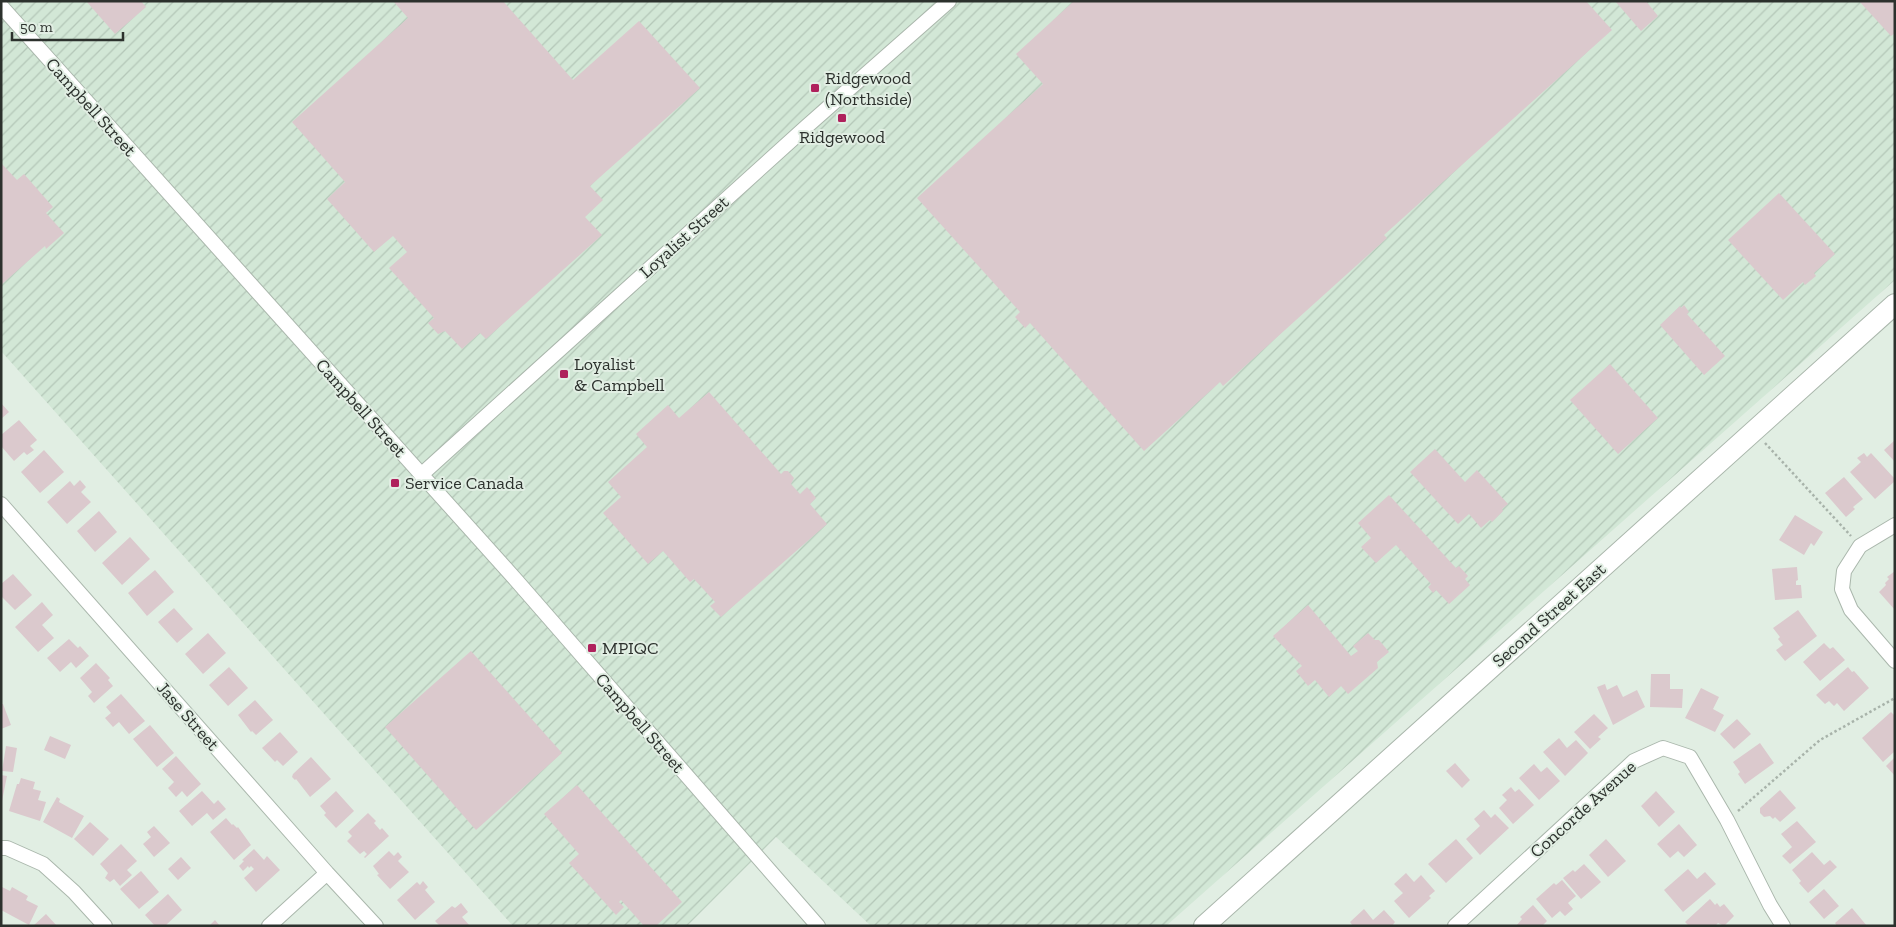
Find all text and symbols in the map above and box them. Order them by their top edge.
scale bar [12,10,124,42]
text: 50 m [20,18,53,36]
street label: Campbell Street [41,53,141,161]
place label: Ridgewood (Northside) [825,67,912,110]
marker: Ridgewood (Northside) [809,82,821,94]
marker: Ridgewood [836,112,848,124]
place label: Ridgewood [799,126,885,148]
street label: Loyalist Street [635,191,733,283]
place label: Loyalist & Campbell [574,353,665,396]
street label: Campbell Street [311,354,411,462]
marker: Loyalist & Campbell [558,368,570,380]
place label: Service Canada [405,472,524,494]
marker: Service Canada [389,477,401,489]
street label: Second Street East [1488,558,1611,672]
place label: MPIQC [602,637,659,659]
marker: MPIQC [586,642,598,654]
street label: Campbell Street [591,669,689,778]
street label: Jase Street [152,677,224,755]
street label: Concorde Avenue [1525,756,1641,862]

